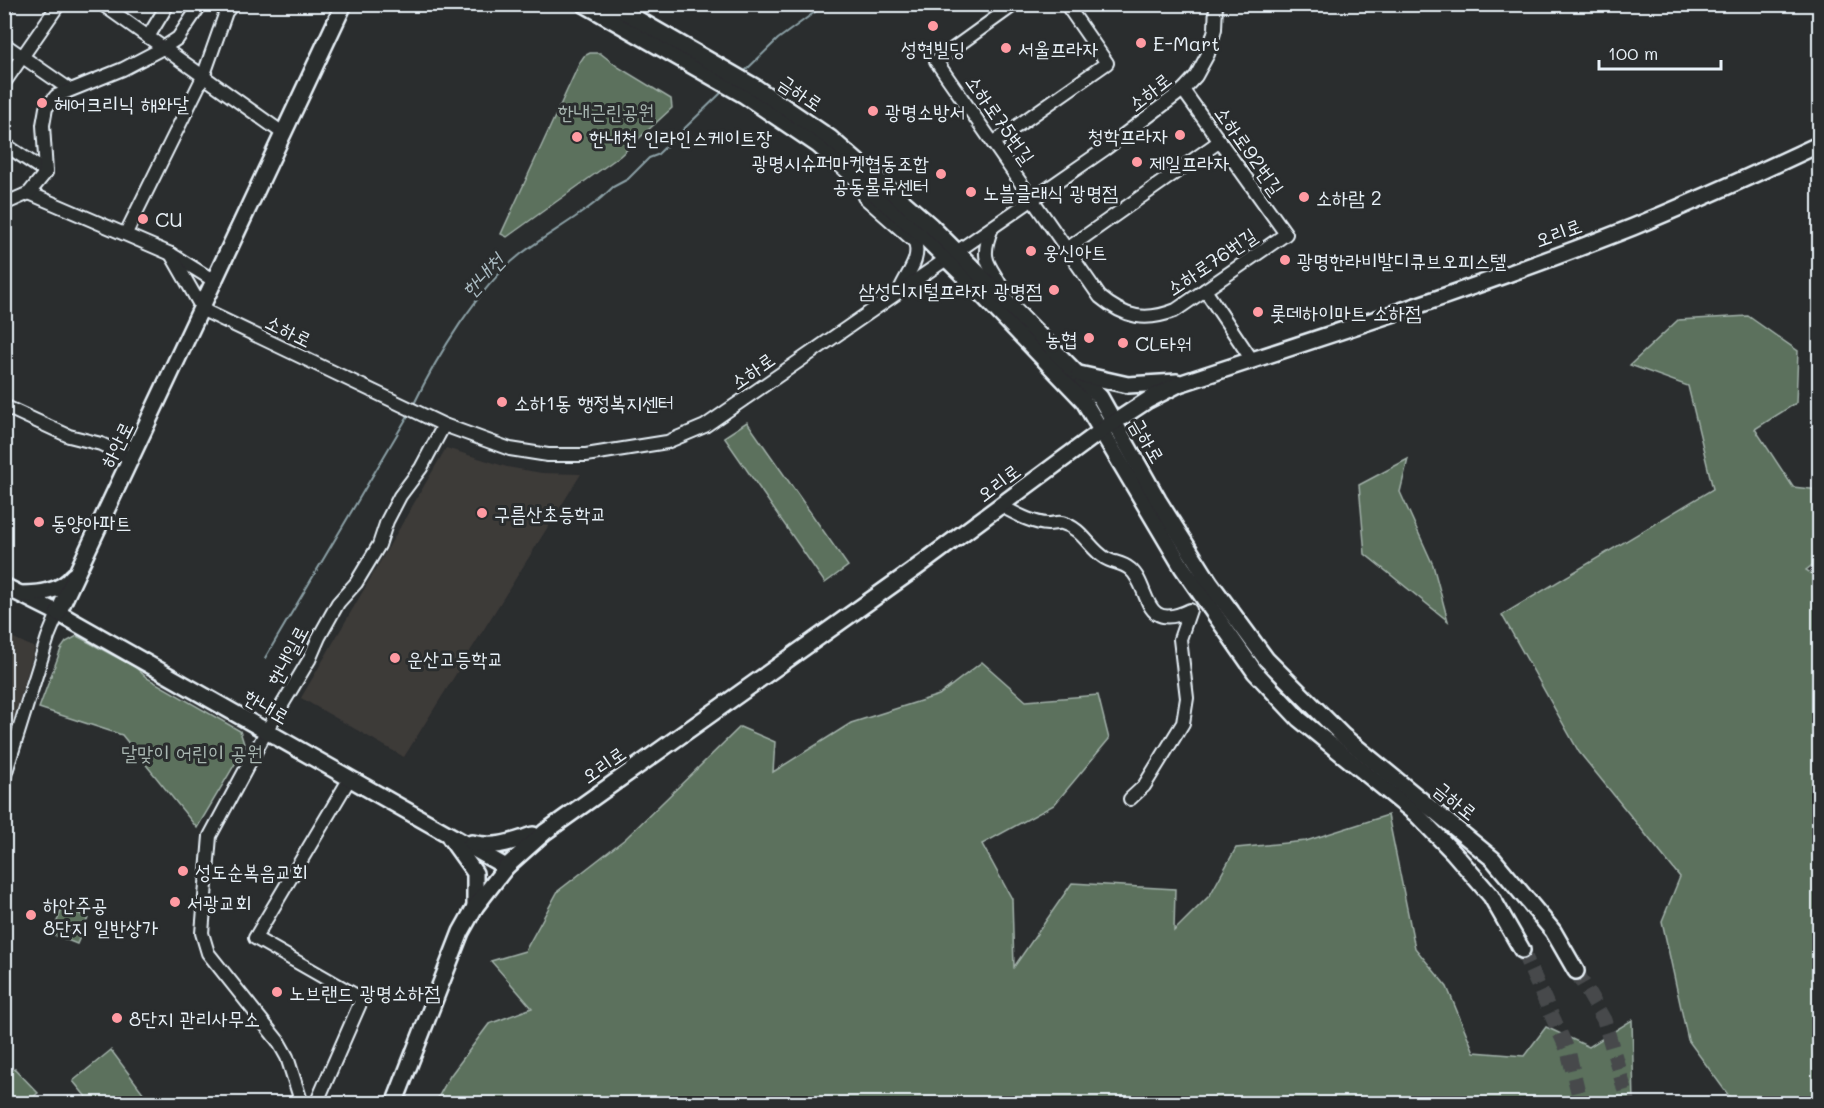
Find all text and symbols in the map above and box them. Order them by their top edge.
marker: 성현빌딩 [926,19,940,33]
place label: E-Mart [1153,30,1220,56]
scale bar [1599,33,1720,71]
place label: 성현빌딩 [901,35,965,61]
place label: 서울프라자 [1018,35,1098,61]
marker: E-Mart [1134,36,1148,50]
marker: 서울프라자 [999,41,1013,55]
text: 100 m [1608,41,1658,65]
street label: 소하로 [1122,66,1176,116]
street label: 금하로 [774,68,828,116]
street label: 소하로75번길 [961,69,1041,169]
place label: 헤어크리닉 해와달 [54,90,189,116]
marker: 헤어크리닉 해와달 [35,96,49,110]
park label: 한내근린공원 [558,98,654,124]
place label: 광명소방서 [885,98,965,124]
street label: 소하로92번길 [1210,100,1290,200]
marker: 광명소방서 [866,104,880,118]
place label: 청학프라자 [1088,122,1168,148]
place label: 한내천 인라인스케이트장 [589,124,772,150]
marker: 청학프라자 [1173,128,1187,142]
marker: 한내천 인라인스케이트장 [570,130,584,144]
place label: 광명시슈퍼마켓협동조합 공동물류센터 [752,149,929,198]
place label: 제일프라자 [1149,149,1229,175]
marker: 제일프라자 [1130,155,1144,169]
marker: 광명시슈퍼마켓협동조합 공동물류센터 [934,167,948,181]
place label: 노블클래식 광명점 [983,179,1118,205]
place label: 소하람 2 [1316,184,1382,210]
marker: 노블클래식 광명점 [964,185,978,199]
marker: 소하람 2 [1297,190,1311,204]
place label: CU [155,206,183,232]
marker: CU [136,212,150,226]
street label: 오리로 [1531,212,1585,252]
street label: 소하로76번길 [1161,221,1261,301]
place label: 웅신아트 [1043,238,1107,264]
marker: 웅신아트 [1024,244,1038,258]
water label: 한내천 [455,246,511,303]
place label: 광명한라비발디큐브오피스텔 [1297,247,1506,273]
marker: 광명한라비발디큐브오피스텔 [1278,253,1292,267]
place label: 삼성디지털프라자 광명점 [859,277,1042,303]
marker: 삼성디지털프라자 광명점 [1047,283,1061,297]
place label: 롯데하이마트 소하점 [1270,299,1421,325]
marker: 롯데하이마트 소하점 [1251,305,1265,319]
street label: 소하로 [262,308,316,352]
place label: 농협 [1045,325,1077,351]
place label: CL타워 [1135,330,1192,356]
marker: 농협 [1082,331,1096,345]
marker: CL타워 [1116,336,1130,350]
street label: 소하로 [725,346,779,394]
place label: 소하1동 행정복지센터 [514,389,674,415]
marker: 소하1동 행정복지센터 [495,395,509,409]
street label: 금하로 [1125,413,1171,467]
street label: 하안로 [94,417,138,471]
street label: 오리로 [971,457,1025,507]
place label: 구름산초등학교 [494,500,607,526]
marker: 구름산초등학교 [475,506,489,520]
place label: 동양아파트 [51,509,131,535]
marker: 동양아파트 [32,515,46,529]
street label: 한내일로 [260,620,314,690]
place label: 운산고등학교 [407,645,504,671]
marker: 운산고등학교 [388,651,402,665]
street label: 한내로 [240,683,294,729]
park label: 달맞이 어린이 공원 [121,739,263,765]
street label: 오리로 [576,740,630,788]
street label: 금하로 [1429,775,1483,825]
place label: 성도순복음교회 [195,858,308,884]
marker: 성도순복음교회 [176,864,190,878]
place label: 서광교회 [187,889,251,915]
place label: 하안주공 8단지 일반상가 [43,891,158,940]
marker: 서광교회 [168,895,182,909]
marker: 하안주공 8단지 일반상가 [24,908,38,922]
place label: 노브랜드 광명소하점 [289,979,440,1005]
marker: 노브랜드 광명소하점 [270,985,284,999]
place label: 8단지 관리사무소 [129,1005,260,1031]
marker: 8단지 관리사무소 [110,1011,124,1025]

